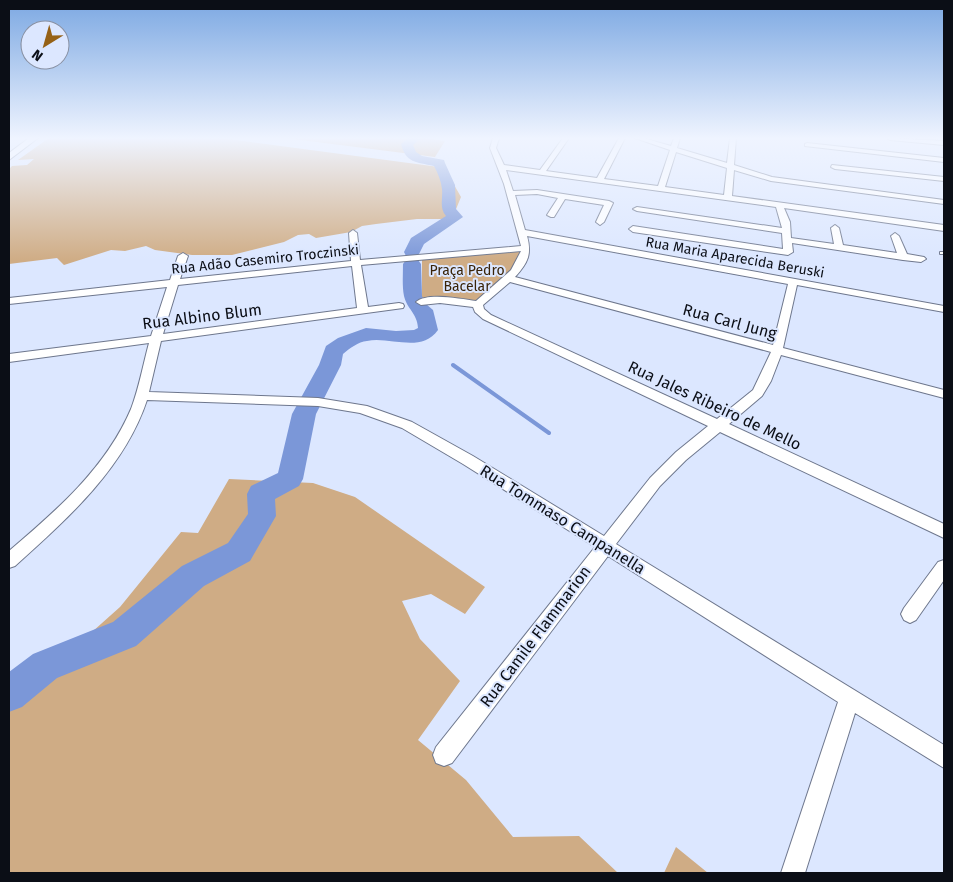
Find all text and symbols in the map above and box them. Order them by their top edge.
north arrow [20,20,70,70]
text: N [29,45,46,65]
street label: Rua Maria Aparecida Beruski [644,233,826,282]
street label: Rua Adão Casemiro Troczinski [170,241,360,278]
park label: Praça Pedro Bacelar [429,262,505,295]
street label: Rua Albino Blum [141,300,263,333]
street label: Rua Carl Jung [681,300,780,343]
street label: Rua Jales Ribeiro de Mello [625,357,804,454]
street label: Rua Tommaso Campanella [477,461,649,578]
street label: Rua Camile Flammarion [476,562,595,711]

